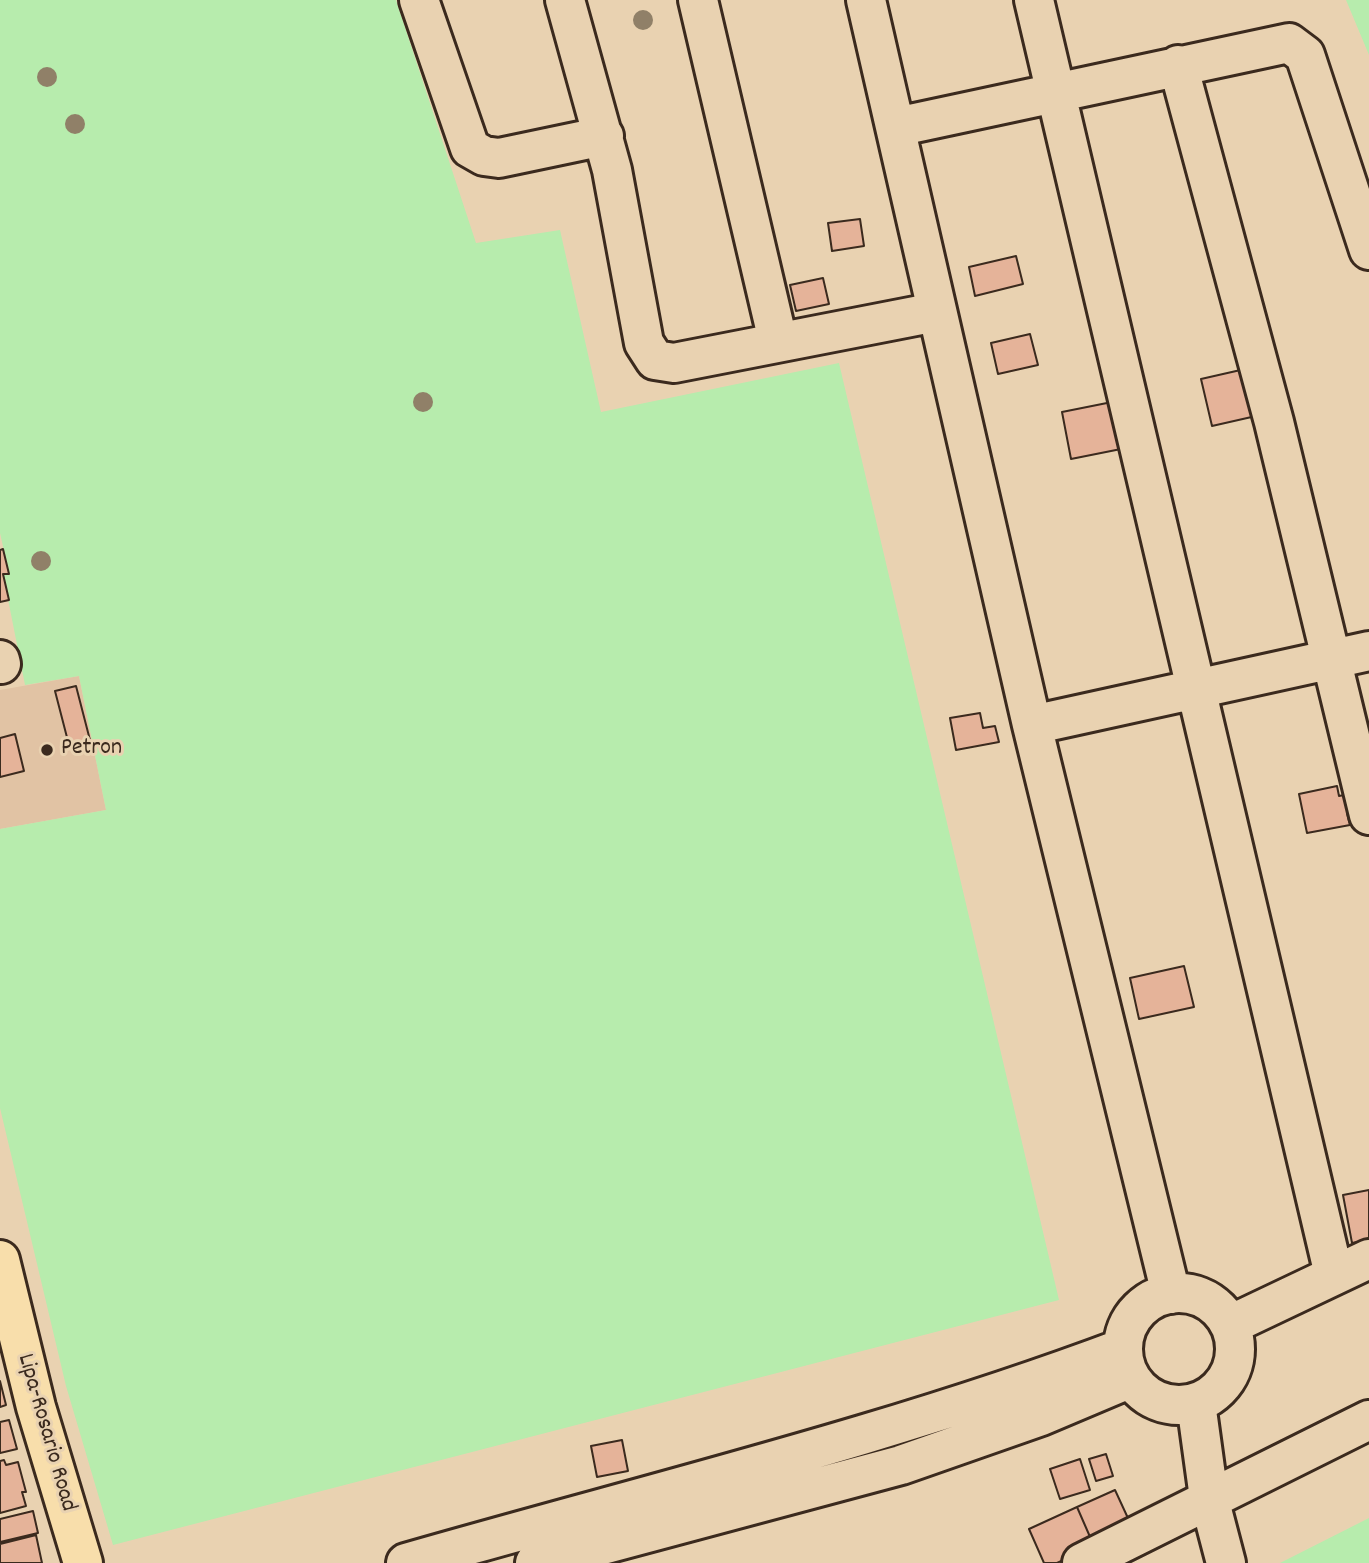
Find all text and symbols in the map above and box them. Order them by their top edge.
place label: Petron [61,736,122,764]
marker: Petron [39,742,55,758]
street label: Lipa-Rosario Road [9,1351,81,1515]

